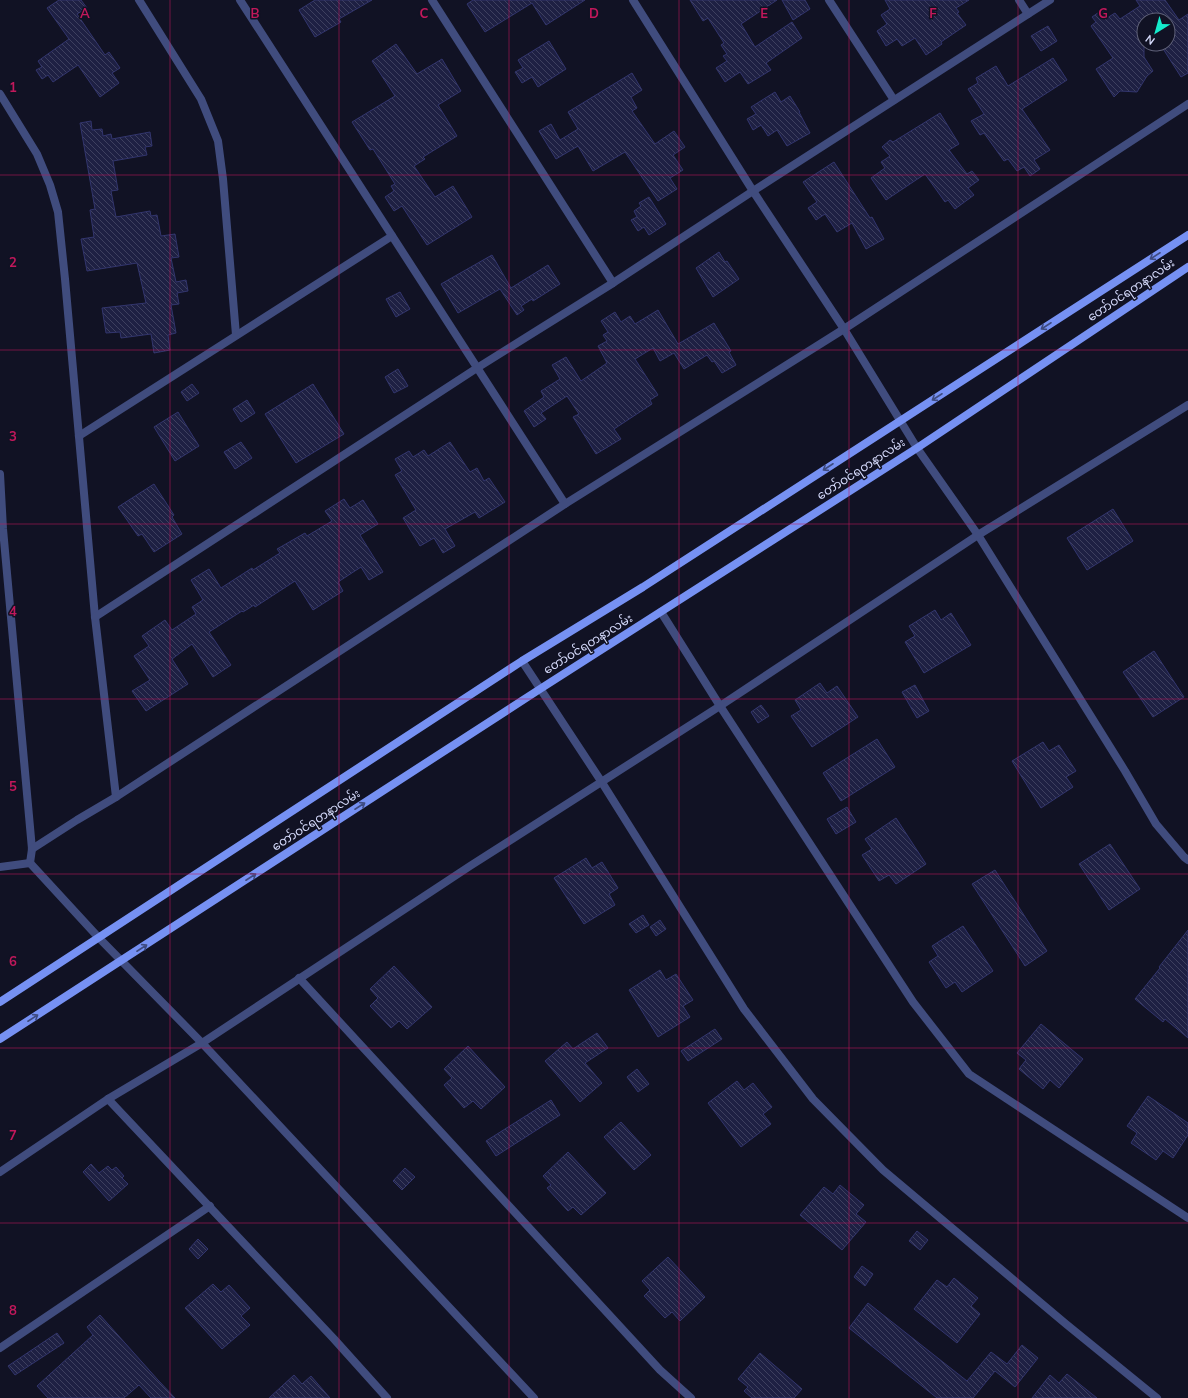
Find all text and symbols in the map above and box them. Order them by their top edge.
text: A [80,5,90,21]
text: B [251,5,260,21]
text: C [420,5,429,21]
text: D [589,5,599,21]
text: E [760,5,768,21]
text: F [929,5,937,21]
text: G [1098,5,1108,21]
north arrow [1136,12,1176,52]
text: N [1142,32,1158,48]
text: 1 [9,79,17,95]
one-way arrow [1150,252,1161,260]
text: 2 [9,254,17,270]
street label: တော်ဝင်ရတနာလမ်း [1084,254,1179,327]
one-way arrow [1040,323,1052,331]
one-way arrow [932,393,943,401]
text: 3 [9,428,17,444]
street label: တော်ဝင်ရတနာလမ်း [813,434,909,505]
one-way arrow [822,463,833,472]
text: 4 [9,603,17,619]
street label: တော်ဝင်ရတနာလမ်း [540,609,637,680]
text: 5 [9,778,17,794]
street label: တော်ဝင်ရတနာလမ်း [268,785,364,856]
one-way arrow [354,802,365,810]
one-way arrow [245,873,256,881]
one-way arrow [136,943,148,951]
text: 6 [9,953,17,969]
one-way arrow [27,1014,38,1022]
text: 7 [9,1127,17,1143]
text: 8 [9,1302,17,1318]

